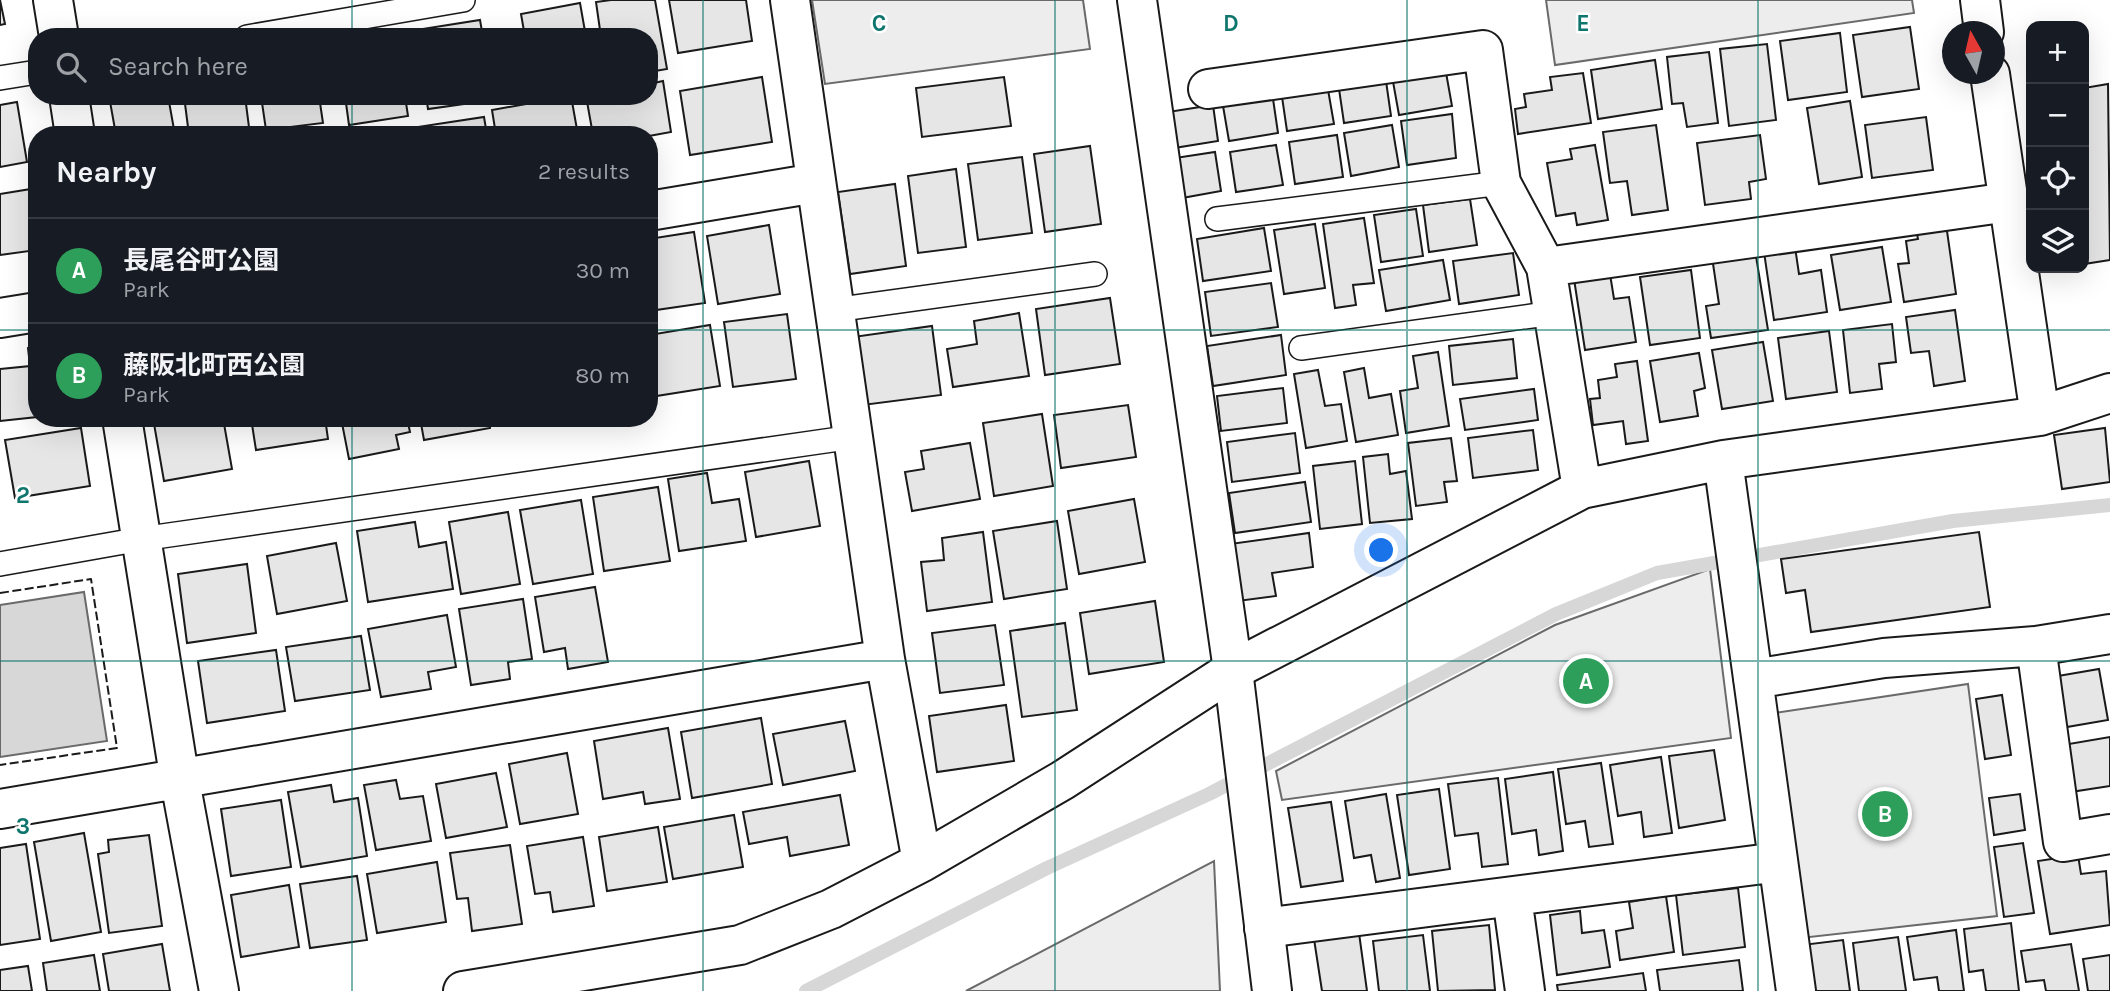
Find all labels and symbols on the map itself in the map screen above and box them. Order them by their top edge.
text: C [872,10,886,37]
text: D [1223,10,1239,37]
text: E [1576,10,1590,37]
north arrow [1942,21,2005,84]
text: 2 [16,482,30,509]
your location [1364,533,1398,567]
pin: A [1563,655,1609,707]
pin: B [1862,788,1908,840]
text: 3 [16,813,30,840]

